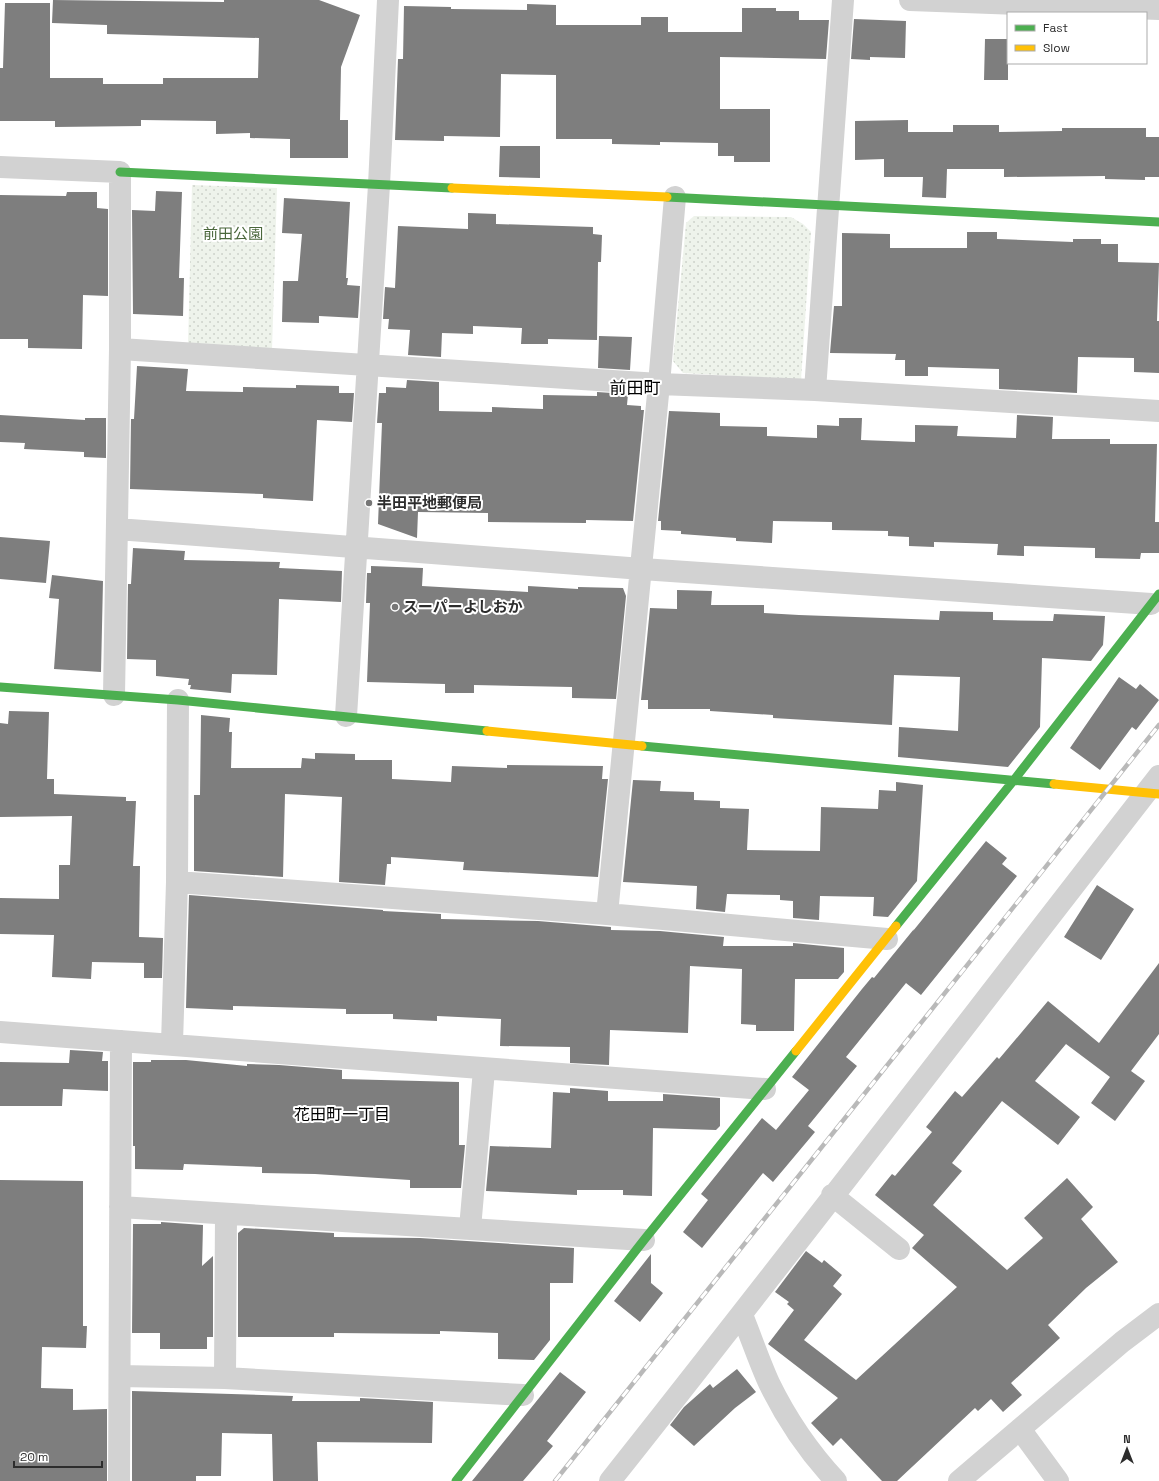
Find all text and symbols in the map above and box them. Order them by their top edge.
legend [1007,12,1147,64]
text: Fast [1043,20,1068,36]
text: Slow [1043,40,1070,56]
park label: 前田公園 [203,224,263,243]
district label: 前田町 [610,377,661,399]
place label: 半田平地郵便局 [377,493,482,512]
marker: 半田平地郵便局 [364,498,374,508]
place label: スーパーよしおか [403,597,523,616]
marker: スーパーよしおか [390,602,400,612]
district label: 花田町一丁目 [294,1104,390,1125]
north arrow [1107,1429,1147,1469]
text: N [1123,1432,1131,1446]
scale bar [14,1443,102,1469]
text: 20 m [20,1449,48,1465]

